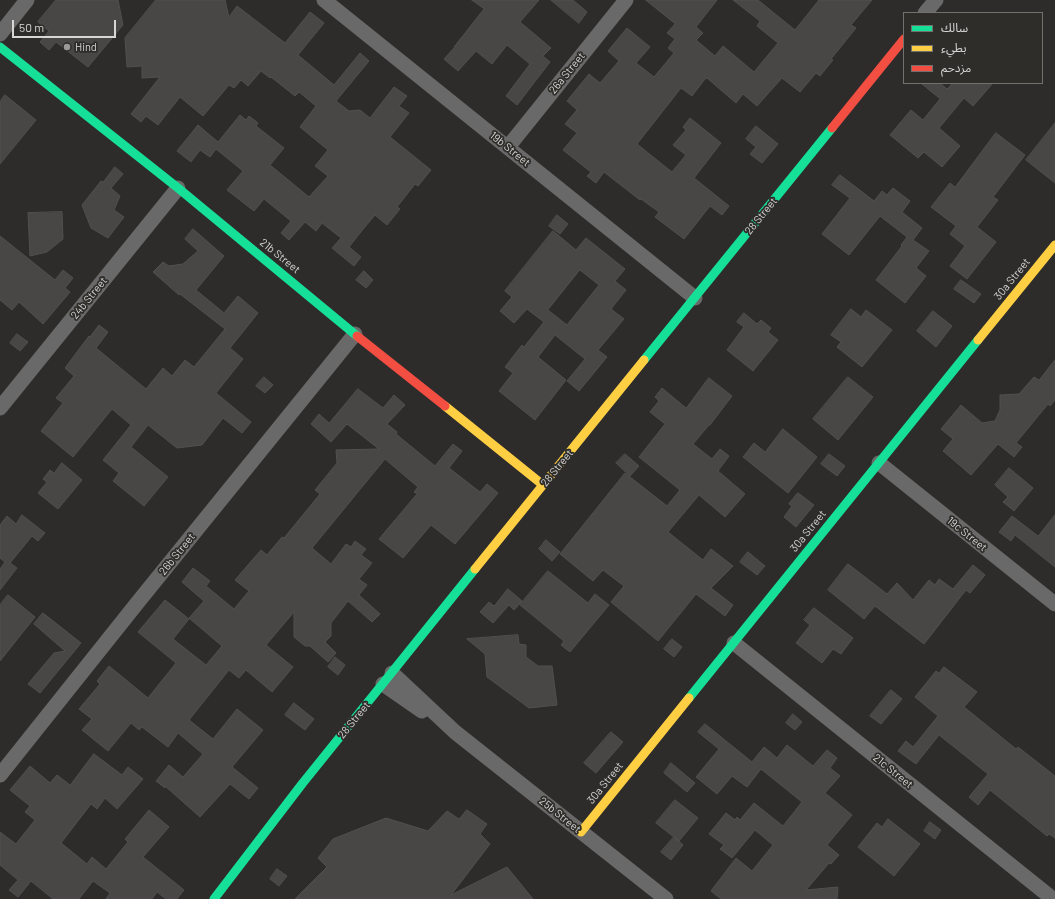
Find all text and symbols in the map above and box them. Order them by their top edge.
scale bar [14,12,118,38]
legend [903,12,1043,84]
text: 50 m [19,20,44,34]
text: سالك [941,20,968,34]
place label: Hind [75,40,97,54]
text: بطيء [941,40,967,54]
marker: Hind [62,42,72,52]
street label: 26a Street [546,50,588,96]
text: مزدحم [941,60,971,74]
street label: 19b Street [487,129,533,169]
street label: 28 Street [742,195,780,237]
street label: 21b Street [257,236,303,276]
street label: 30a Street [991,256,1033,302]
street label: 24b Street [68,274,110,322]
street label: 28 Street [538,447,576,489]
street label: 30a Street [787,508,829,554]
street label: 19c Street [944,514,990,554]
street label: 26b Street [156,530,198,578]
street label: 28 Street [335,699,373,741]
street label: 21c Street [870,751,916,791]
street label: 30a Street [584,760,626,806]
street label: 25b Street [537,794,583,836]

